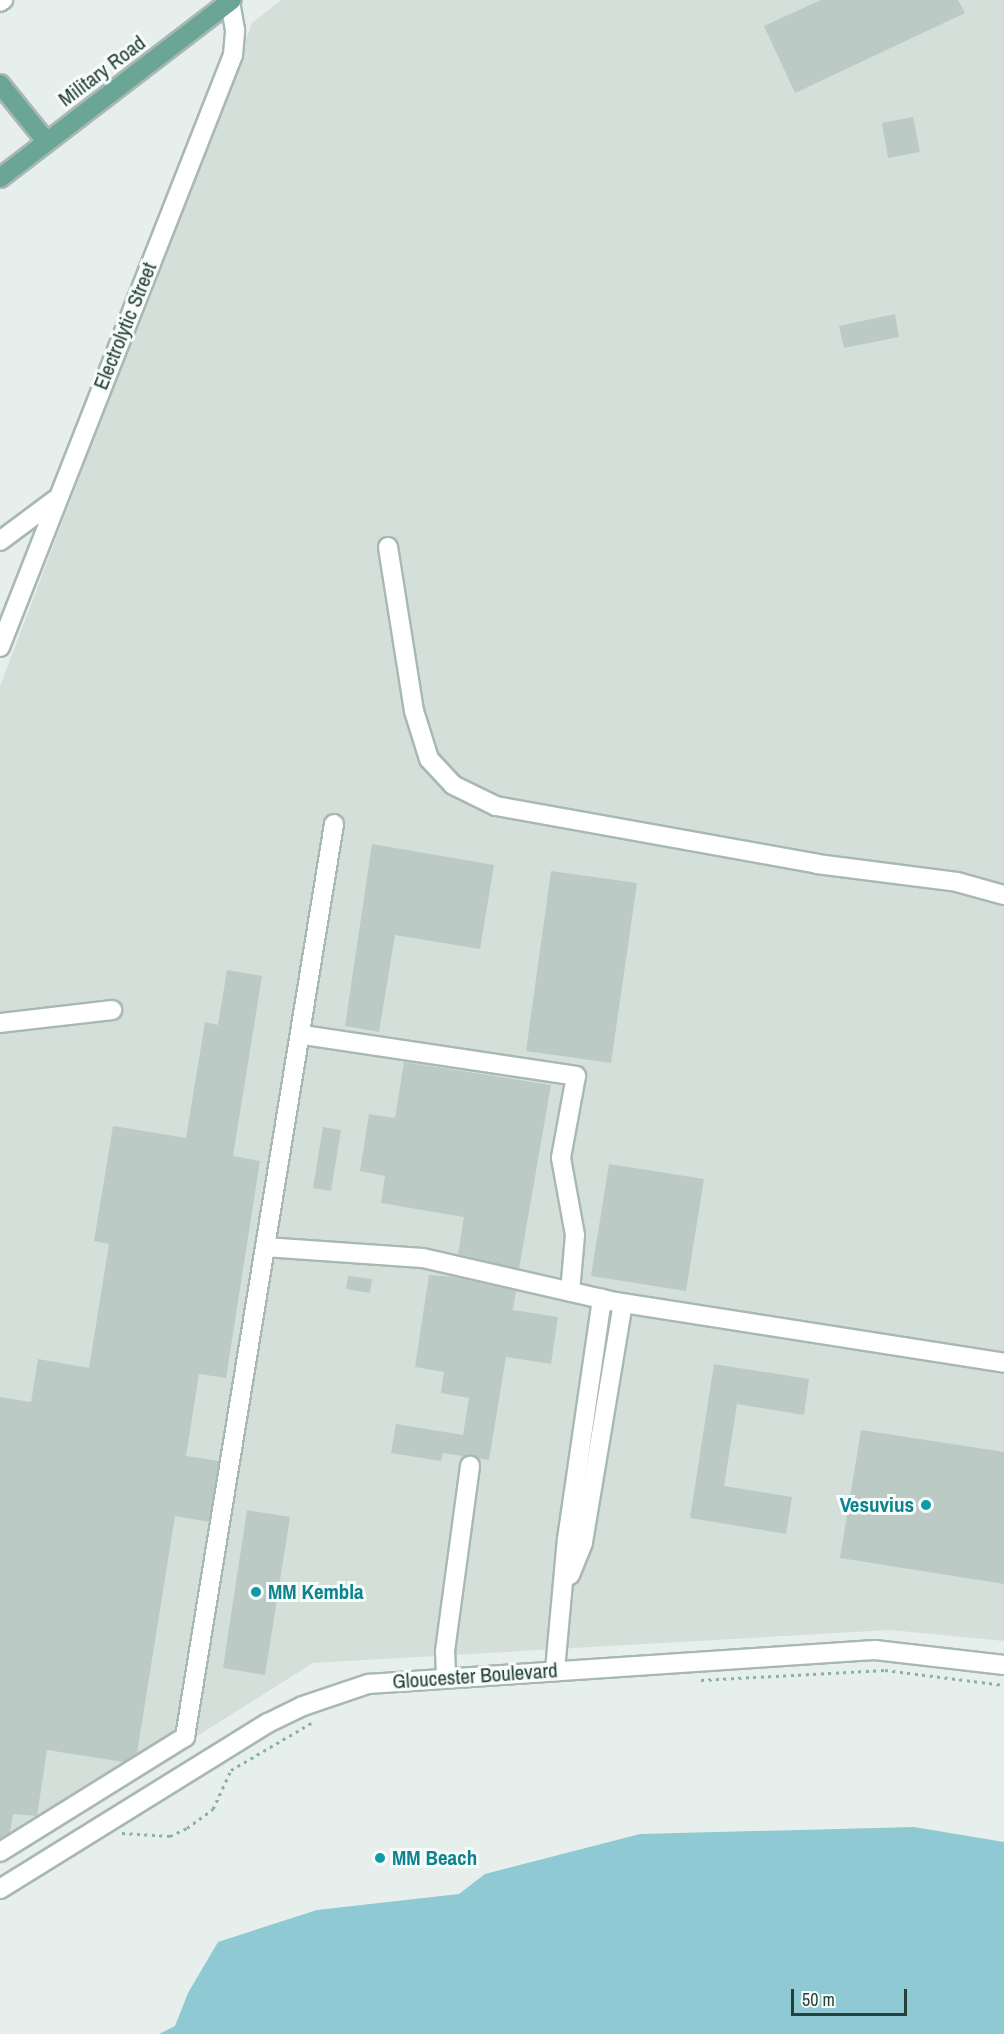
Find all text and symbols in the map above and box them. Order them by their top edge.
street label: Military Road [54,30,150,112]
street label: Electrolytic Street [88,259,162,393]
place label: Vesuvius [840,1492,914,1518]
marker: Vesuvius [919,1498,933,1512]
place label: MM Kembla [268,1579,364,1605]
marker: MM Kembla [249,1585,263,1599]
street label: Gloucester Boulevard [392,1658,558,1694]
place label: MM Beach [392,1845,477,1871]
marker: MM Beach [373,1851,387,1865]
scale bar [794,1977,910,2015]
text: 50 m [802,1987,835,2012]

